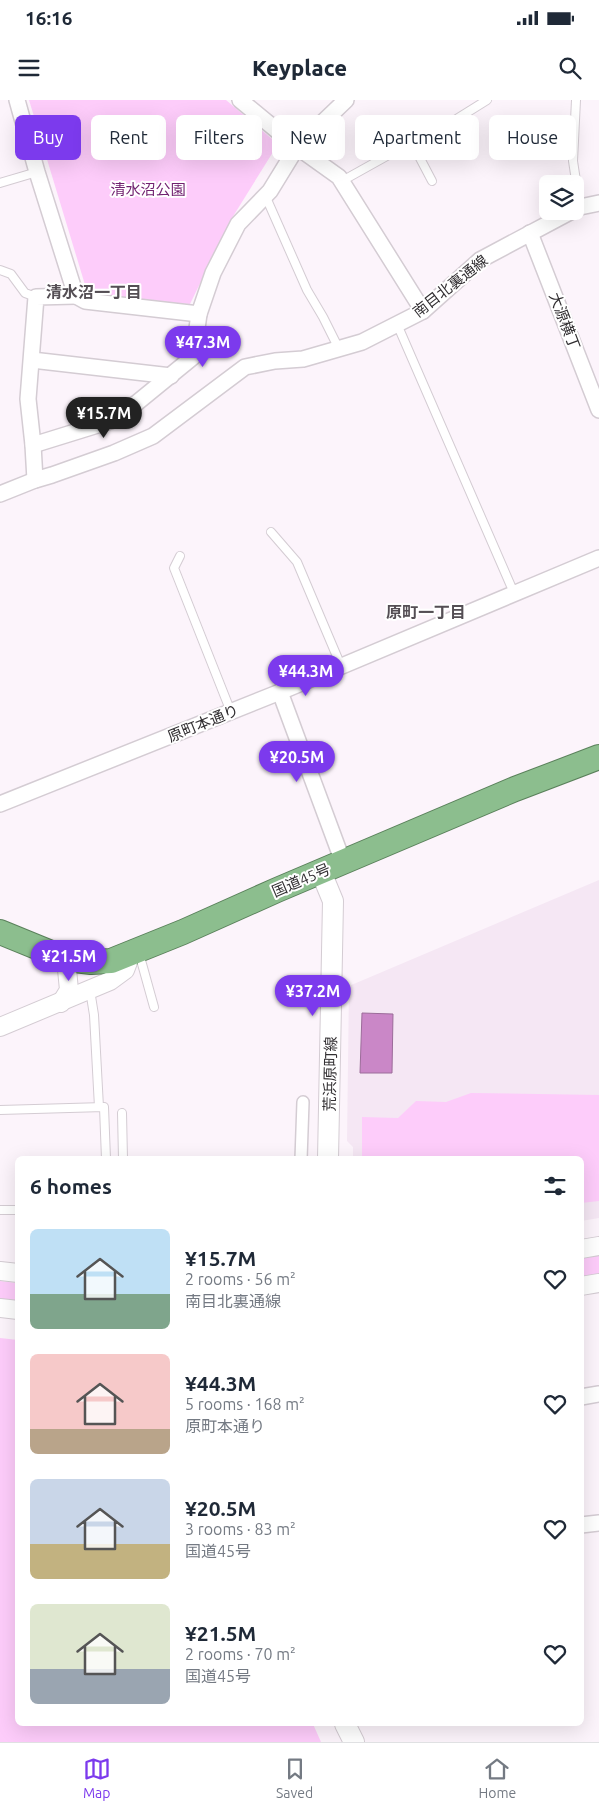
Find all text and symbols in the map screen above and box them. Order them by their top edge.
text: 16:16 [25,7,73,29]
icon: menu [15,54,43,82]
icon: search [556,54,584,82]
text: Keyplace [252,55,347,80]
chip: Buy [15,115,81,160]
chip: Rent [91,115,166,160]
chip: Filters [176,115,262,160]
chip: New [272,115,345,160]
chip: Apartment [355,115,479,160]
chip: House [489,115,576,160]
map controls [539,175,584,220]
button: layers [539,175,584,220]
park label: 清水沼公園 [110,181,186,198]
street label: 南目北裏通線 [409,252,491,320]
district label: 清水沼一丁目 [46,283,142,301]
street label: 大源横丁 [546,290,584,352]
pin: ¥47.3M [162,326,244,368]
text: ¥47.3M [176,333,230,351]
pin: ¥15.7M [63,396,145,439]
text: ¥15.7M [77,404,131,422]
district label: 原町一丁目 [386,603,466,621]
pin: ¥44.3M [265,654,347,697]
text: ¥44.3M [279,662,333,680]
street label: 原町本通り [165,701,241,745]
pin: ¥20.5M [256,740,338,783]
text: ¥20.5M [270,748,324,766]
street label: 国道45号 [269,860,333,900]
pin: ¥21.5M [28,940,110,982]
text: ¥21.5M [42,947,96,965]
pin: ¥37.2M [272,974,354,1017]
text: ¥37.2M [286,982,340,1000]
street label: 荒浜原町線 [321,1036,339,1112]
icon: filters [541,1172,569,1200]
text: 6 homes [30,1174,112,1198]
text: ¥15.7M [185,1246,256,1270]
icon: home [70,1249,130,1309]
icon: heart [541,1265,569,1293]
text: 2 rooms · 56 m² [185,1270,296,1288]
text: 南目北裏通線 [185,1292,281,1310]
text: ¥44.3M [185,1371,256,1395]
icon: home [70,1374,130,1434]
icon: heart [541,1390,569,1418]
text: 5 rooms · 168 m² [185,1395,305,1413]
text: 原町本通り [185,1417,265,1435]
text: ¥20.5M [185,1496,256,1520]
icon: home [70,1499,130,1559]
icon: heart [541,1515,569,1543]
text: 3 rooms · 83 m² [185,1520,296,1538]
text: 国道45号 [185,1542,251,1560]
text: ¥21.5M [185,1621,256,1645]
icon: home [70,1624,130,1684]
icon: heart [541,1640,569,1668]
text: 2 rooms · 70 m² [185,1645,296,1663]
text: 国道45号 [185,1667,251,1685]
tab: Map [83,1755,111,1801]
tab: Saved [276,1755,313,1801]
tab: Home [479,1755,516,1801]

